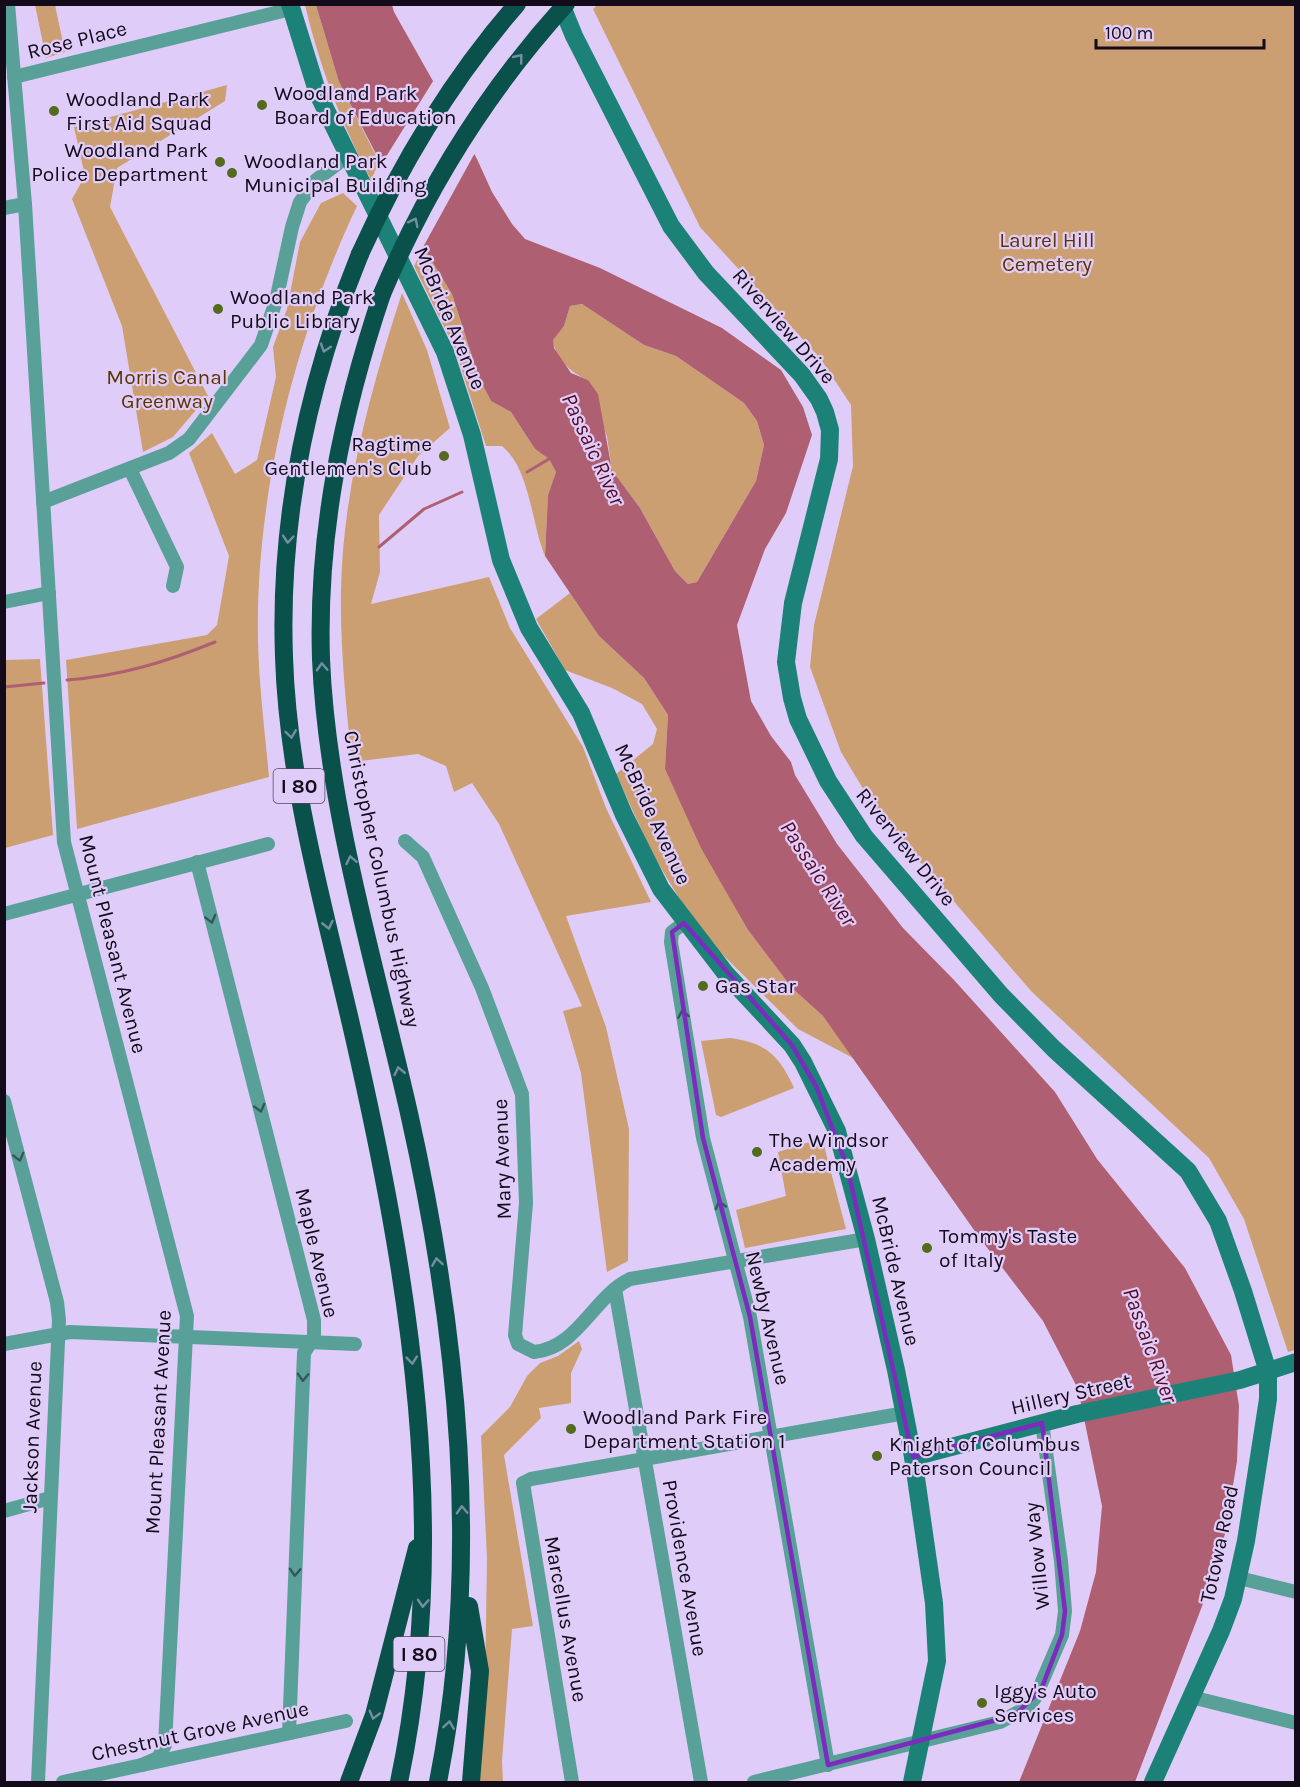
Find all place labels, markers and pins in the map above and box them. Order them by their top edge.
place label: Woodland Park Board of Education [274,81,456,129]
place label: Woodland Park First Aid Squad [66,87,212,135]
marker: Woodland Park Board of Education [255,98,269,112]
marker: Woodland Park First Aid Squad [47,104,61,118]
place label: Woodland Park Police Department [31,138,208,186]
place label: Woodland Park Municipal Building [244,149,427,197]
marker: Woodland Park Police Department [213,155,227,169]
marker: Woodland Park Municipal Building [225,166,239,180]
place label: Woodland Park Public Library [230,285,374,333]
marker: Woodland Park Public Library [211,302,225,316]
place label: Ragtime Gentlemen's Club [265,432,432,480]
marker: Ragtime Gentlemen's Club [437,449,451,463]
place label: Gas Star [715,974,796,998]
marker: Gas Star [696,979,710,993]
place label: The Windsor Academy [769,1128,889,1176]
marker: The Windsor Academy [750,1145,764,1159]
place label: Tommy's Taste of Italy [939,1224,1077,1272]
marker: Tommy's Taste of Italy [920,1241,934,1255]
place label: Woodland Park Fire Department Station 1 [583,1405,785,1453]
marker: Woodland Park Fire Department Station 1 [564,1422,578,1436]
place label: Knight of Columbus Paterson Council [889,1432,1081,1480]
marker: Knight of Columbus Paterson Council [870,1449,884,1463]
place label: Iggy's Auto Services [994,1679,1097,1727]
marker: Iggy's Auto Services [975,1696,989,1710]

